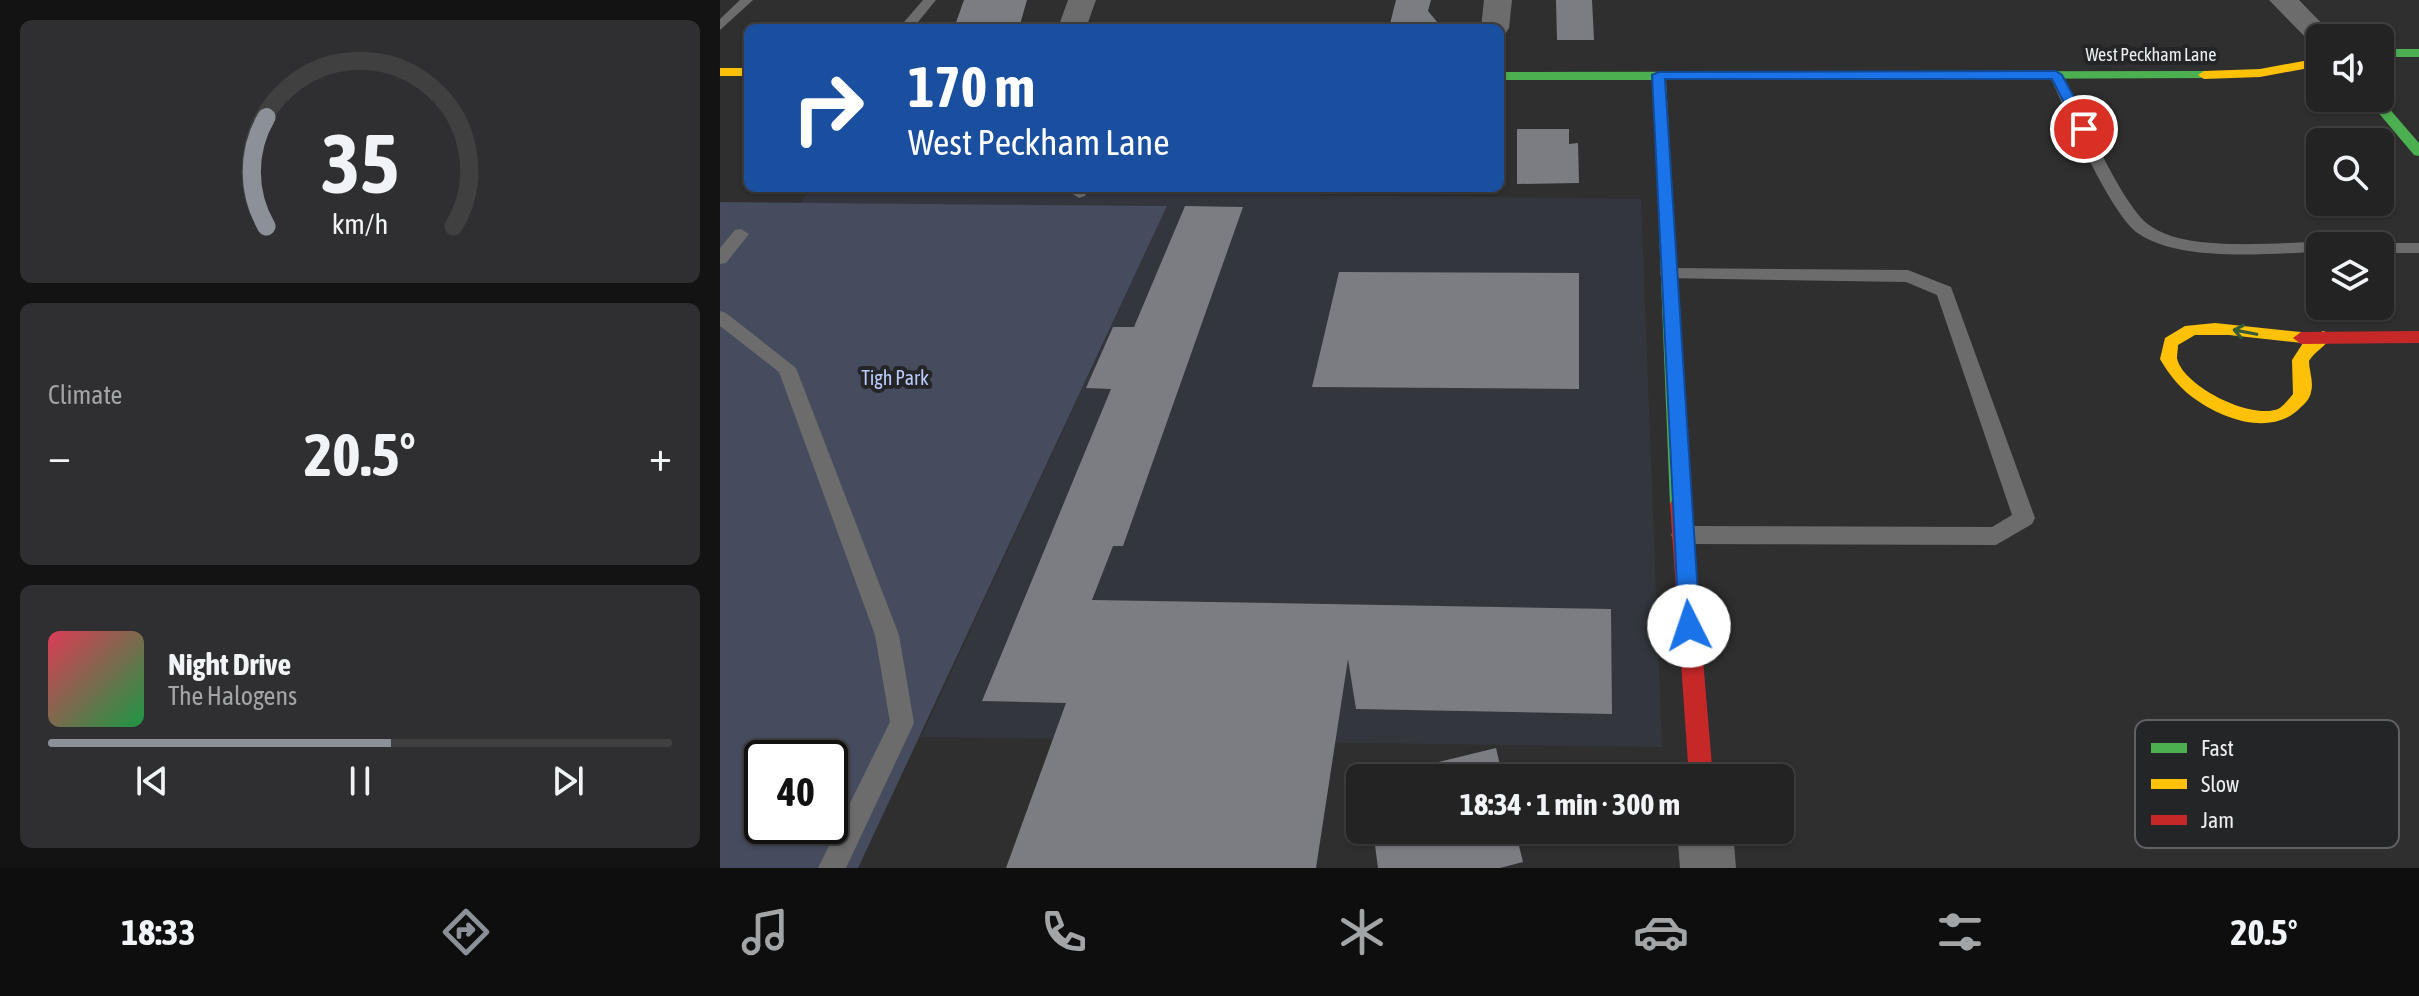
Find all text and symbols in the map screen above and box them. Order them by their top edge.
map controls [2306,24,2394,320]
button: sound [2306,24,2394,112]
street label: West Peckham Lane [2086,44,2216,65]
text: 170 m [908,55,1035,119]
icon: right [776,56,880,160]
pin [2050,95,2118,163]
icon: arrive [2062,107,2106,151]
text: 35 [321,115,399,211]
text: West Peckham Lane [908,121,1170,163]
button: search [2306,128,2394,216]
text: km/h [332,208,388,241]
button: layers [2306,232,2394,320]
one-way arrow [2233,324,2258,339]
park label: Tigh Park [861,366,929,389]
text: Climate [48,380,122,410]
text: 20.5° [304,420,416,489]
text: − [48,430,71,480]
text: + [649,430,672,480]
position arrow [1647,584,1731,668]
text: Night Drive [168,647,291,681]
text: The Halogens [168,681,297,711]
legend [2135,720,2399,848]
text: Fast [2201,735,2234,761]
speed limit sign: 40 [744,740,848,844]
icon: previous [130,759,174,803]
icon: pause [338,759,382,803]
icon: next [546,759,590,803]
text: Slow [2201,771,2239,797]
text: 18:34 · 1 min · 300 m [1460,787,1680,821]
text: Jam [2201,807,2234,833]
icon: directions [438,904,494,960]
icon: music [737,904,793,960]
icon: phone [1036,904,1092,960]
icon: climate [1334,904,1390,960]
icon: car [1633,904,1689,960]
icon: filters [1932,904,1988,960]
text: 18:33 [121,911,195,953]
text: 20.5° [2230,911,2298,953]

